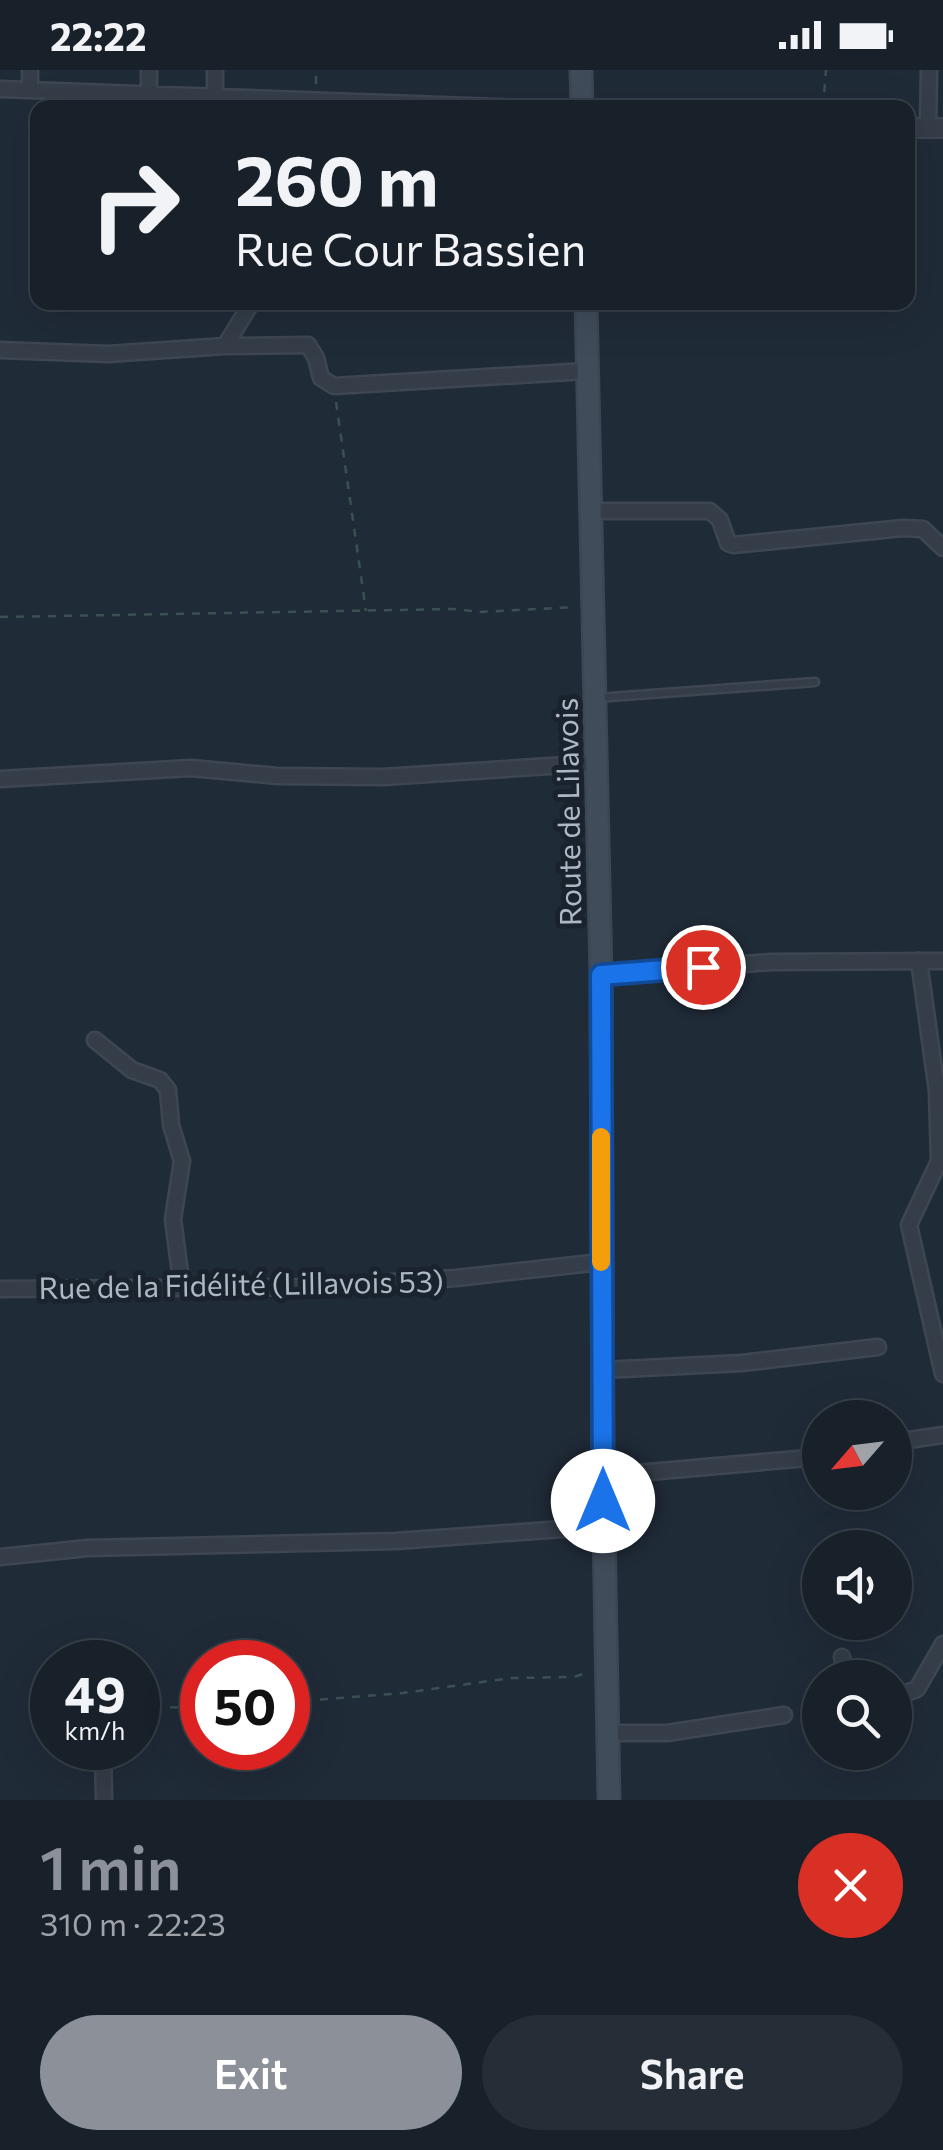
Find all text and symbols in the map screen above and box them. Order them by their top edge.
text: 22:22 [50,12,147,59]
text: 260 m [235,135,439,220]
icon: right [70,140,200,270]
text: Rue Cour Bassien [235,220,586,275]
street label: Route de Lilavois [547,698,587,926]
pin [661,925,746,1010]
icon: arrive [676,940,731,995]
street label: Rue de la Fidélité (Lillavois 53) [38,1261,444,1305]
north arrow [802,1400,912,1510]
map controls [802,1400,912,1770]
position arrow [551,1449,655,1553]
button: sound [802,1530,912,1640]
speed limit sign: 50 [180,1640,310,1770]
button: search [802,1660,912,1770]
text: 49 [64,1662,126,1723]
text: km/h [65,1715,125,1745]
text: 1 min [40,1829,181,1902]
button: close [798,1833,903,1938]
text: 310 m · 22:23 [40,1903,226,1943]
button: Exit [40,2015,462,2130]
button: Share [482,2015,903,2130]

